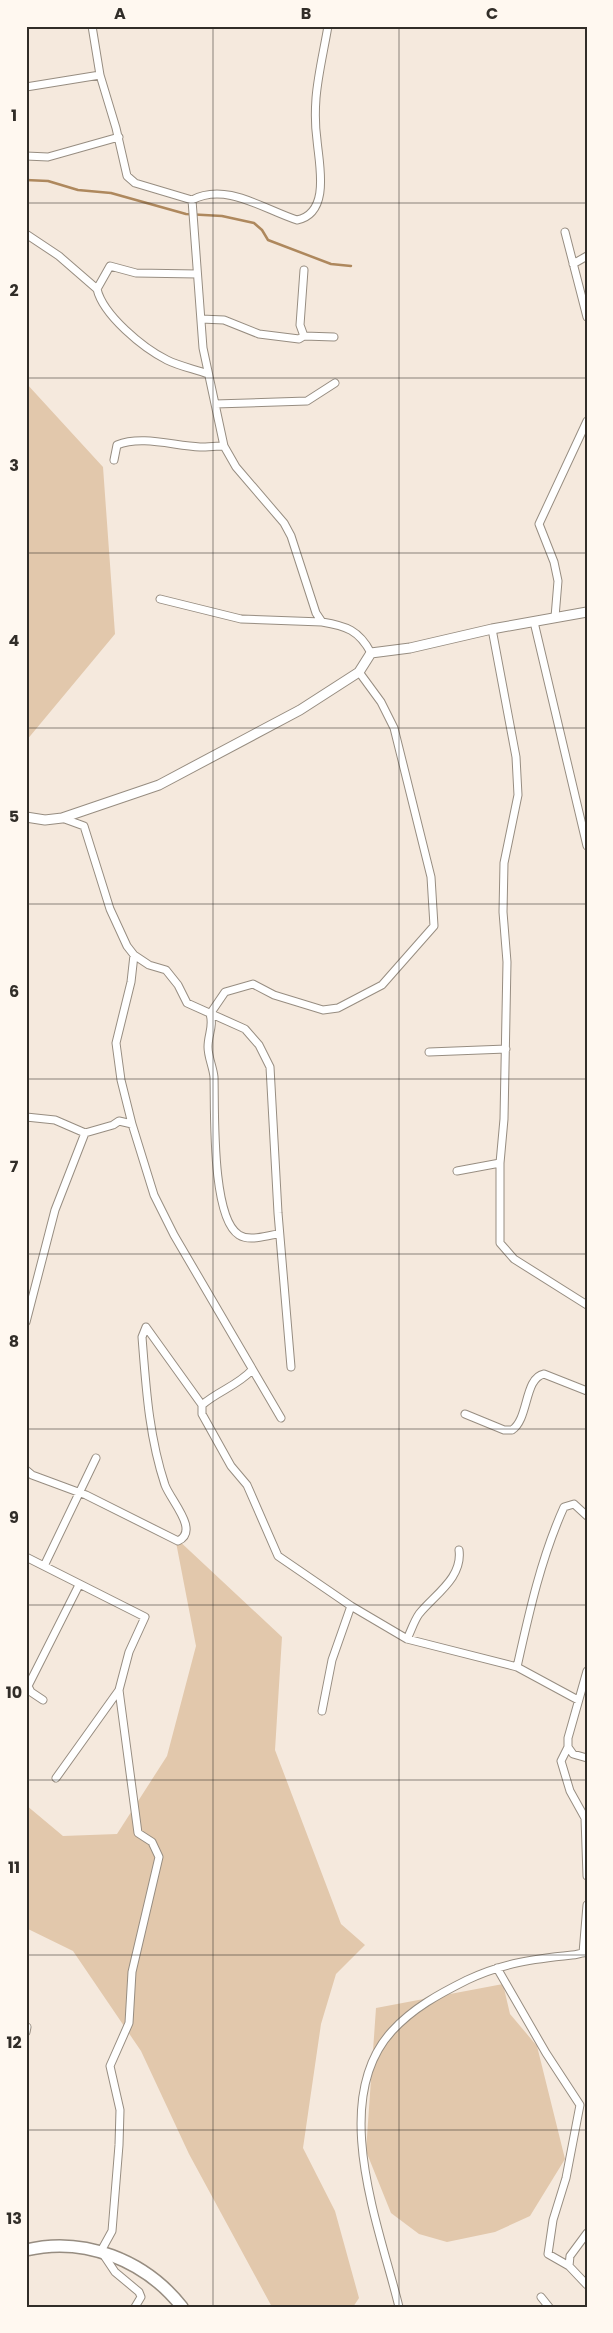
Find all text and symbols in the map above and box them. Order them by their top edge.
text: A [114,2,126,25]
text: B [301,2,311,25]
text: C [486,2,498,25]
text: 1 [11,104,17,127]
text: 2 [9,279,19,302]
text: 3 [9,454,19,477]
text: 4 [9,629,20,652]
text: 5 [9,805,19,828]
text: 6 [9,980,19,1003]
text: 7 [10,1155,19,1178]
text: 8 [9,1330,19,1353]
text: 9 [9,1506,19,1529]
text: 10 [6,1681,22,1704]
text: 11 [8,1856,20,1879]
text: 12 [6,2031,22,2054]
text: 13 [6,2207,22,2230]

